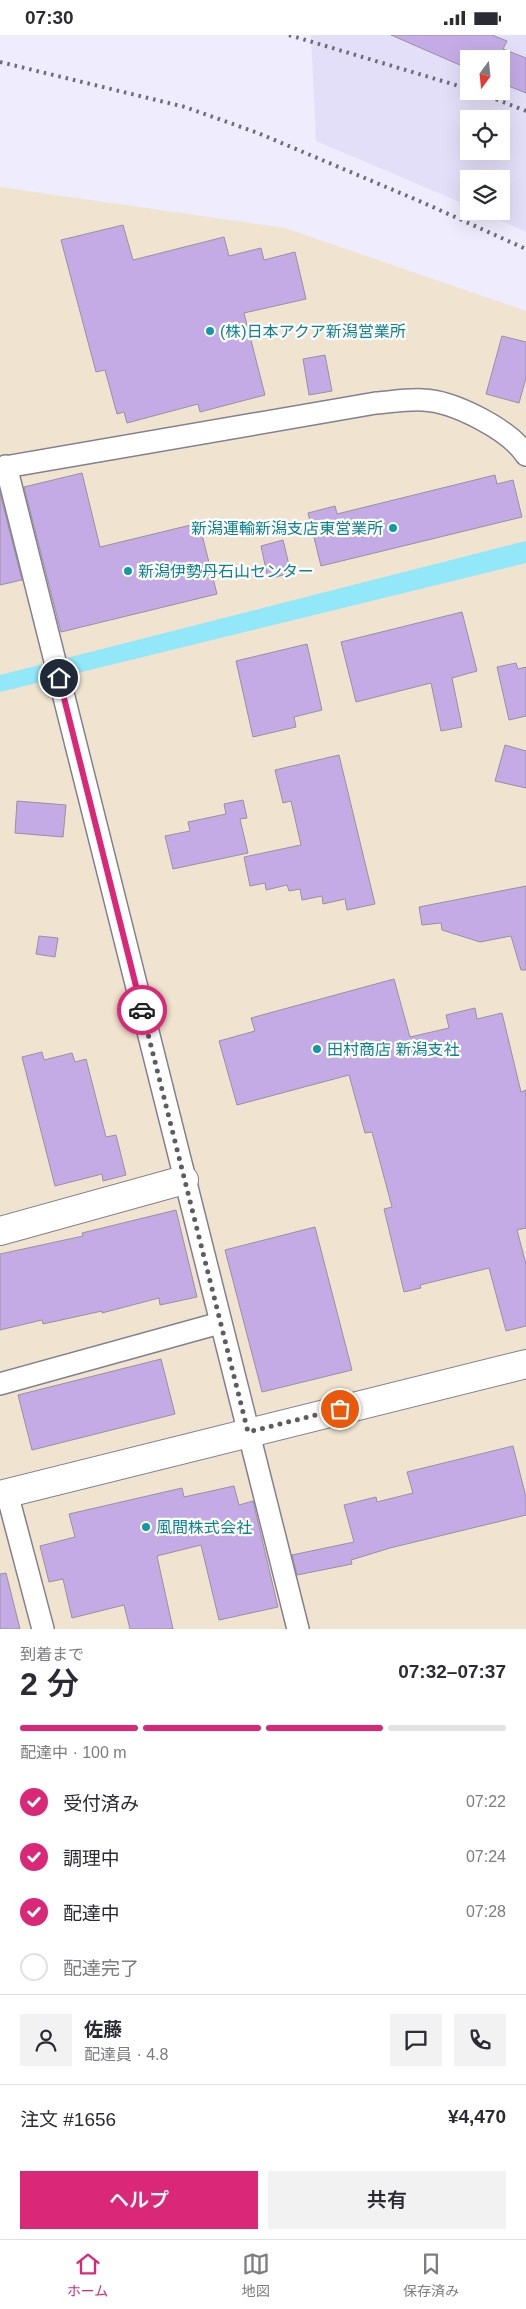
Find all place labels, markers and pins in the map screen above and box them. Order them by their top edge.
place label: (株)日本アクア新潟営業所 [220,323,406,340]
marker: (株)日本アクア新潟営業所 [204,325,216,337]
place label: 新潟運輸新潟支店東営業所 [191,520,383,537]
marker: 新潟運輸新潟支店東営業所 [387,522,399,534]
place label: 新潟伊勢丹石山センター [138,563,314,580]
marker: 新潟伊勢丹石山センター [122,565,134,577]
pin [38,657,80,699]
place label: 田村商店 新潟支社 [327,1041,459,1058]
marker: 田村商店 新潟支社 [311,1043,323,1055]
pin [319,1388,361,1430]
place label: 風間株式会社 [156,1519,252,1536]
marker: 風間株式会社 [140,1521,152,1533]

